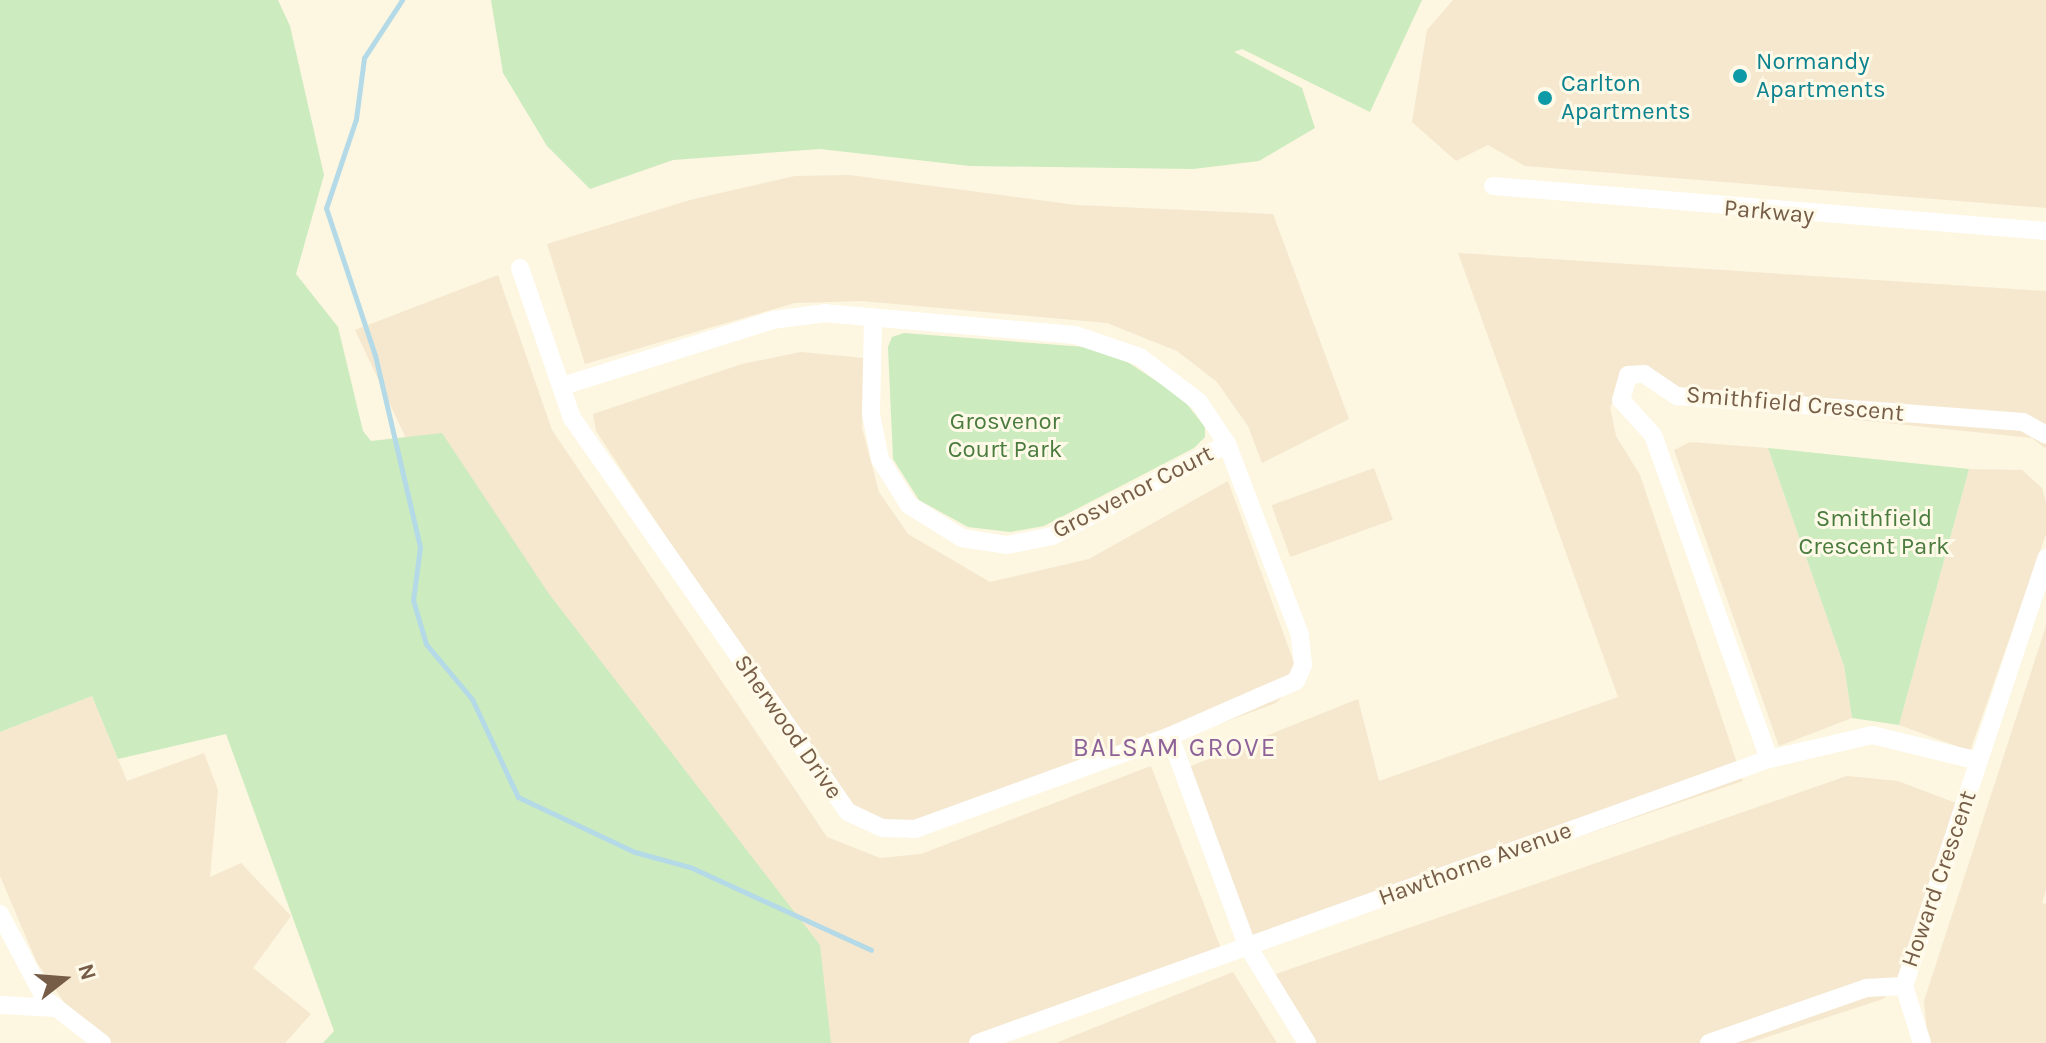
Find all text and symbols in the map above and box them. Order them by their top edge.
place label: Normandy Apartments [1756,48,1886,104]
marker: Normandy Apartments [1731,67,1749,85]
place label: Carlton Apartments [1561,70,1691,126]
marker: Carlton Apartments [1536,89,1554,107]
street label: Parkway [1723,194,1815,230]
street label: Smithfield Crescent [1685,380,1905,428]
park label: Grosvenor Court Park [948,408,1062,464]
street label: Grosvenor Court [1048,439,1218,545]
park label: Smithfield Crescent Park [1799,505,1949,561]
street label: Sherwood Drive [728,649,848,805]
district label: BALSAM GROVE [1073,732,1277,764]
street label: Howard Crescent [1895,787,1983,971]
street label: Hawthorne Avenue [1374,816,1576,912]
north arrow [24,939,104,1019]
text: N [72,961,102,983]

